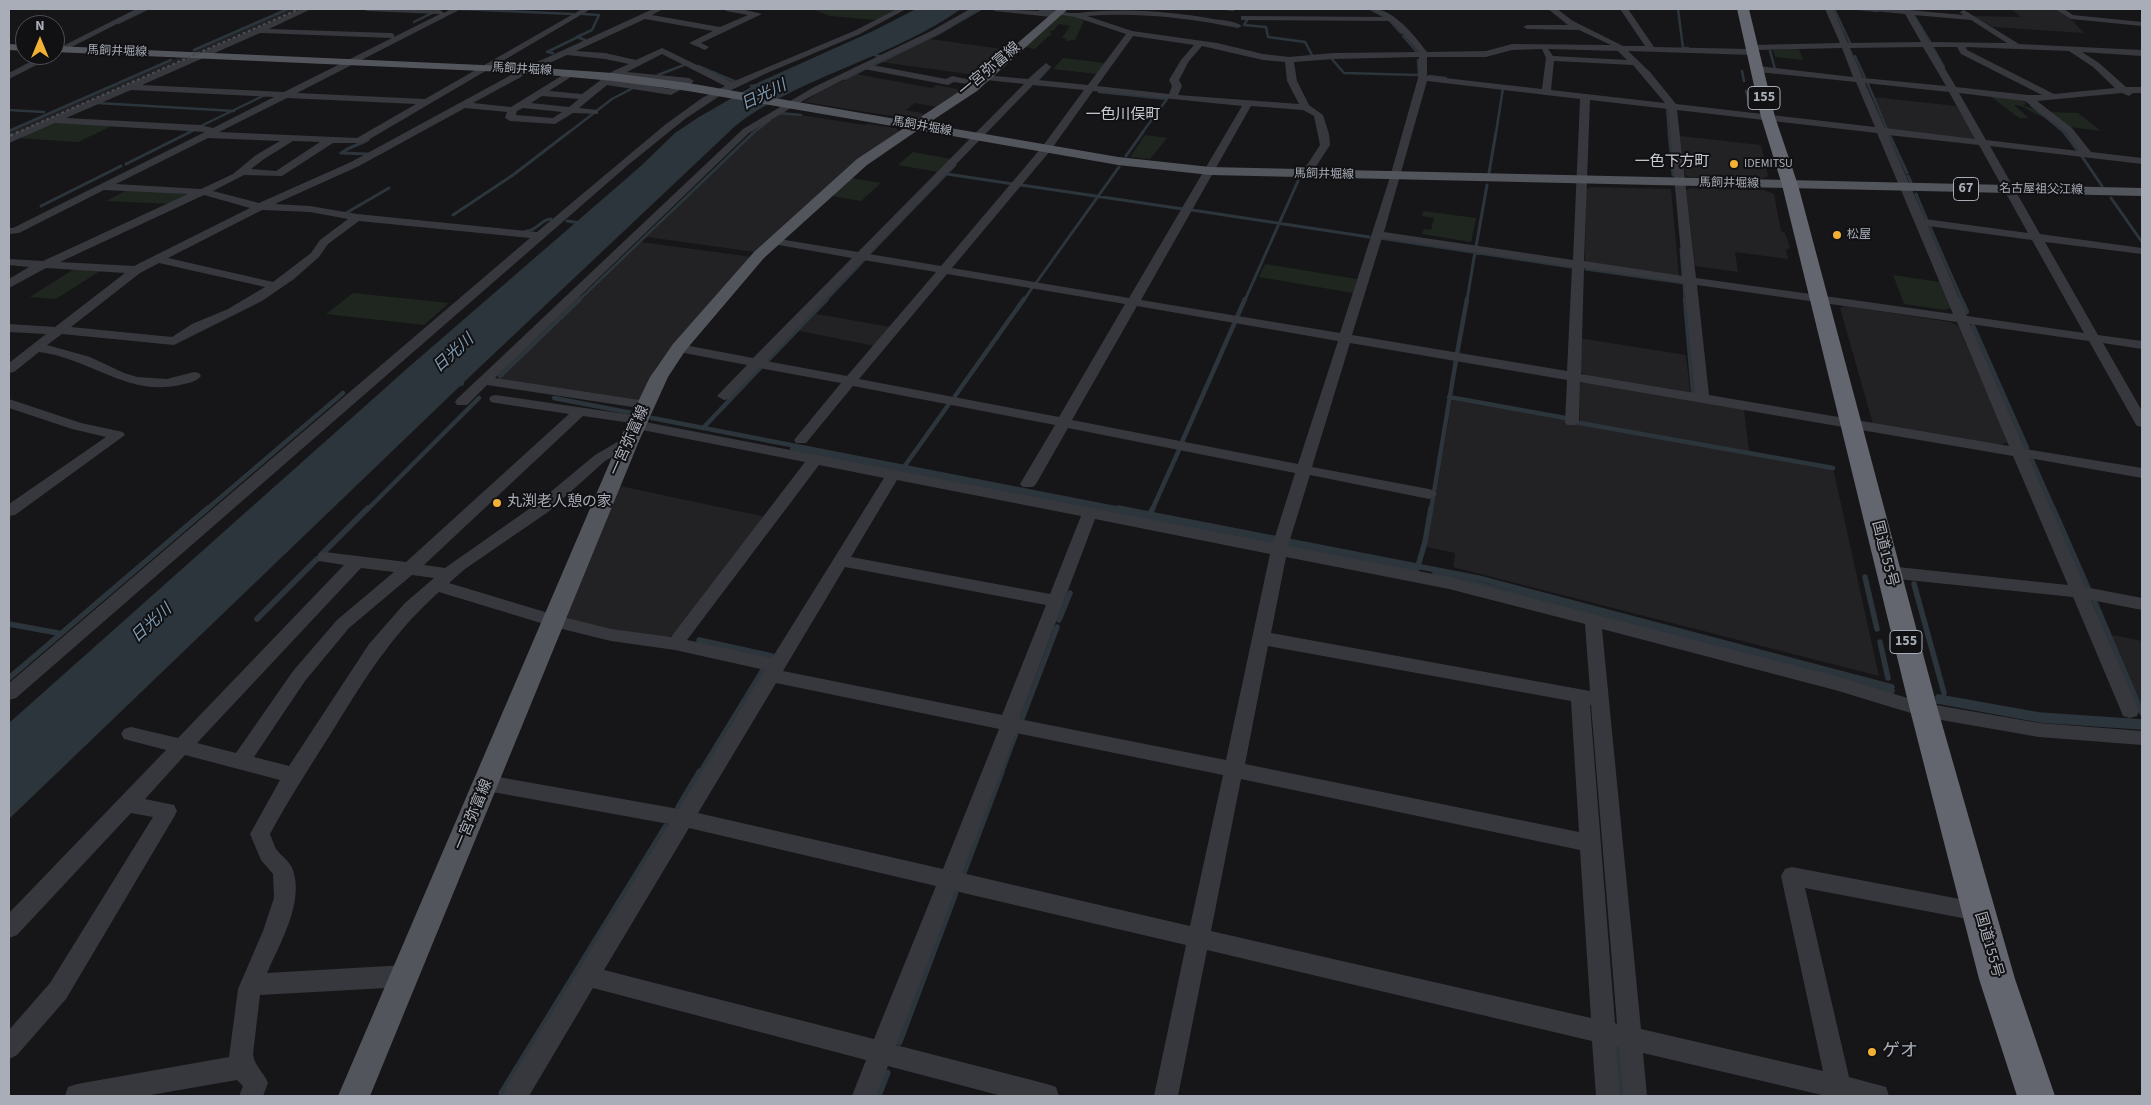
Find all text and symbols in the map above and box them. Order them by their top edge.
north arrow [15,15,65,65]
text: N [35,16,45,36]
street label: 一宮弥富線 [955,39,1025,101]
street label: 馬飼井堀線 [87,44,147,60]
street label: 馬飼井堀線 [492,61,552,79]
water label: 日光川 [738,77,790,115]
road number: 155 [1748,86,1780,110]
district label: 一色川俣町 [1086,107,1160,125]
street label: 馬飼井堀線 [891,115,953,139]
district label: 一色下方町 [1635,154,1709,172]
place label: IDEMITSU [1744,157,1793,171]
marker: IDEMITSU [1728,158,1740,170]
street label: 馬飼井堀線 [1294,167,1354,183]
street label: 馬飼井堀線 [1699,176,1759,192]
road number: 67 [1954,178,1978,200]
street label: 名古屋祖父江線 [1999,182,2083,198]
place label: 松屋 [1847,228,1871,242]
marker: 松屋 [1831,229,1843,241]
water label: 日光川 [430,331,478,377]
street label: 一宮弥富線 [607,403,653,479]
place label: 丸渕老人憩の家 [507,494,612,512]
marker: 丸渕老人憩の家 [491,497,503,509]
street label: 国道155号 [1867,519,1901,589]
water label: 日光川 [128,601,176,647]
road number: 155 [1890,630,1922,654]
street label: 一宮弥富線 [451,777,497,853]
street label: 国道155号 [1970,910,2006,980]
place label: ゲオ [1882,1041,1918,1063]
marker: ゲオ [1866,1046,1878,1058]

